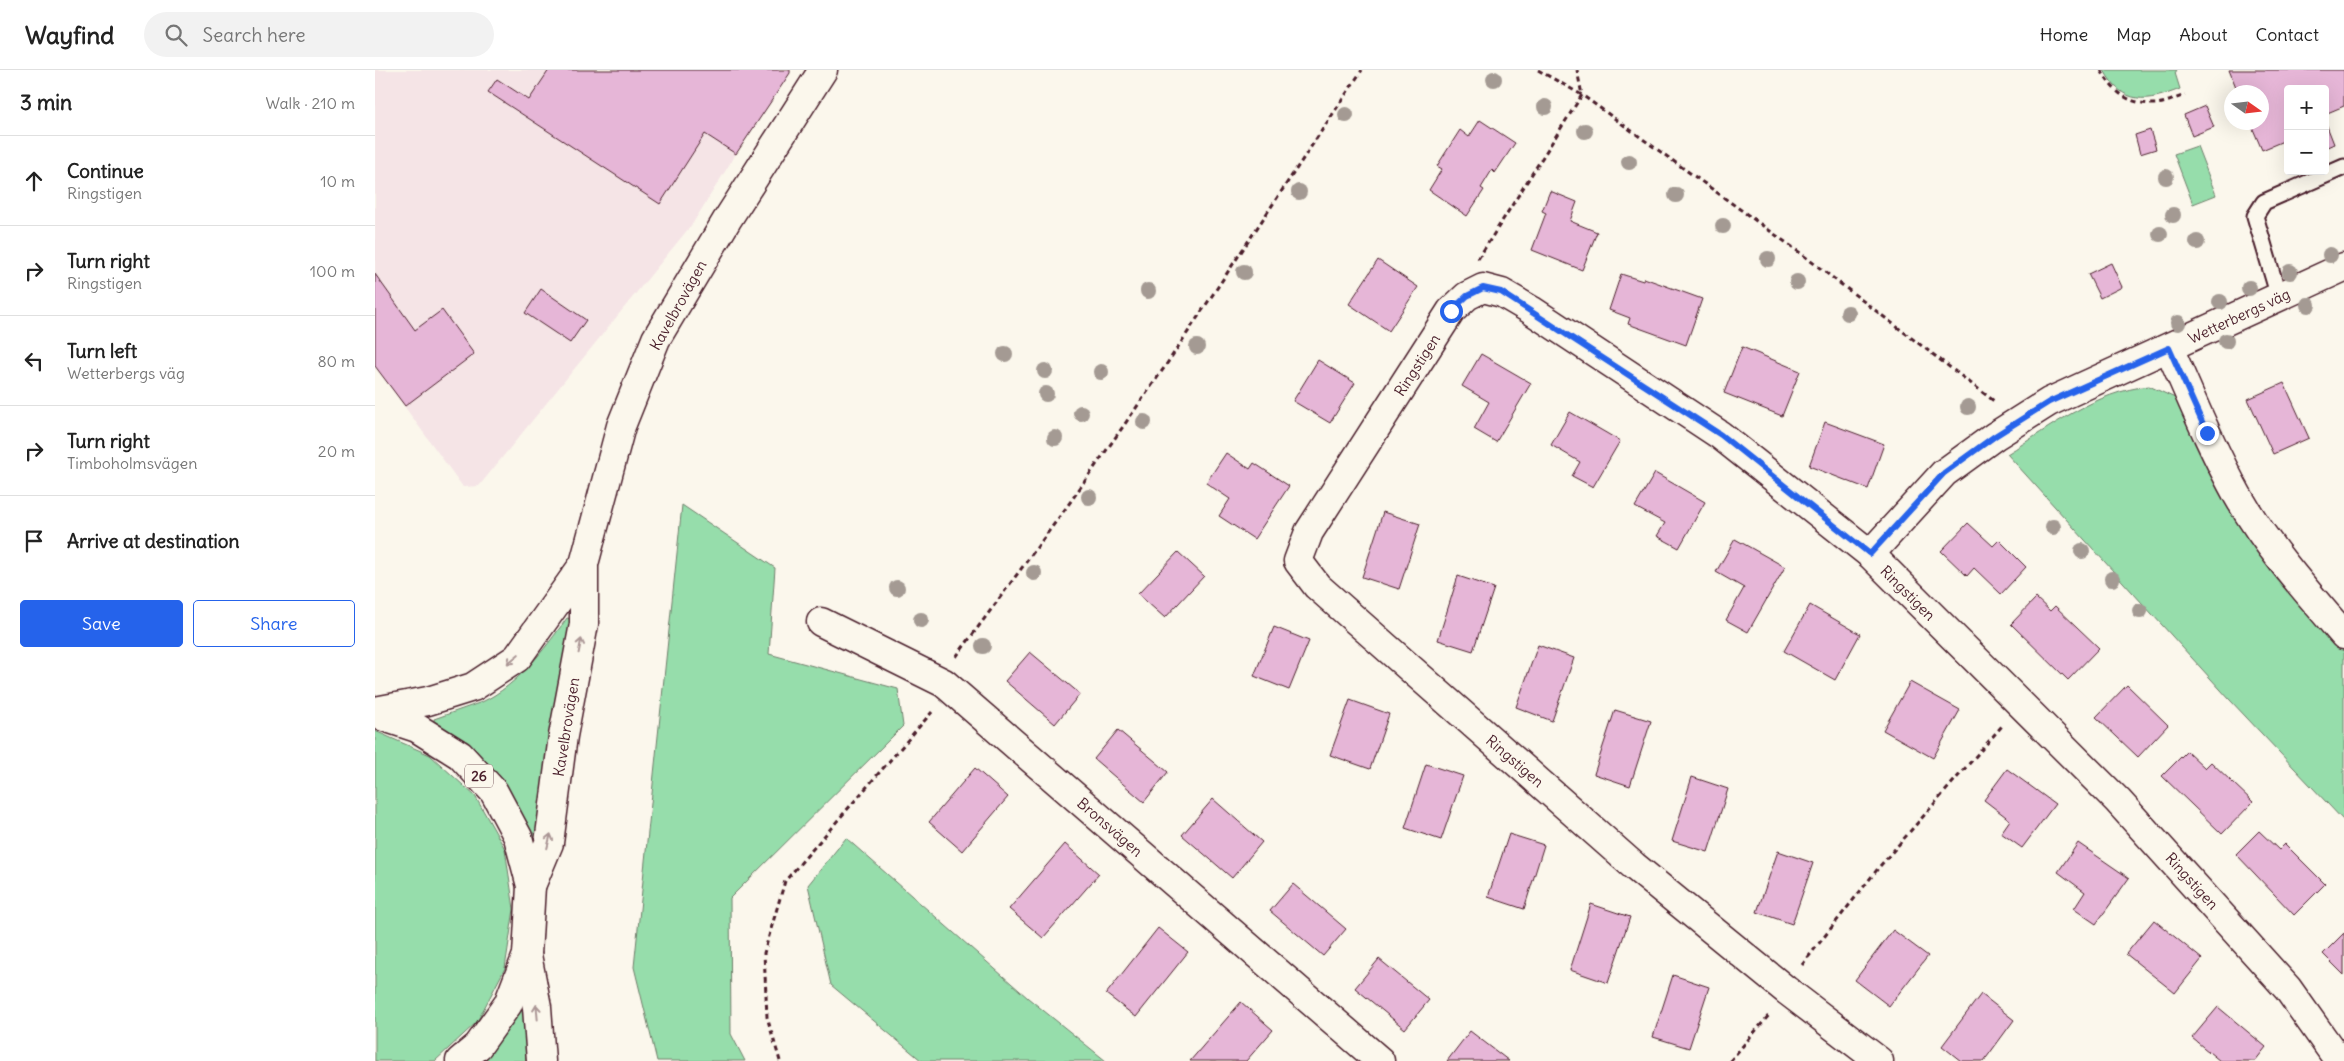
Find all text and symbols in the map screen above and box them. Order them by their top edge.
search box [144,12,494,57]
text: Wayfind [25,20,114,50]
icon: search [162,21,190,49]
text: Search here [202,23,306,47]
text: Home [2040,23,2088,46]
text: Map [2116,23,2151,46]
text: About [2179,23,2227,46]
text: Contact [2255,23,2319,46]
north arrow [2224,85,2269,130]
map controls [2284,85,2329,175]
button: + [2284,85,2329,130]
text: 3 min [20,89,72,116]
text: Walk · 210 m [265,93,355,113]
button: − [2284,130,2329,175]
text: Continue [67,159,144,183]
icon: ahead [20,167,48,195]
text: 10 m [320,171,355,191]
text: Ringstigen [67,183,142,203]
text: Turn right [67,249,150,273]
street label: Kavelbrovägen [645,256,711,353]
icon: right [20,257,48,285]
text: 100 m [310,261,355,281]
text: Ringstigen [67,273,142,293]
street label: Wetterbergs väg [2185,284,2293,348]
route start [1440,300,1463,323]
street label: Ringstigen [1390,330,1444,400]
text: Turn left [67,339,137,363]
icon: left [20,347,48,375]
text: 80 m [317,351,355,371]
text: Wetterbergs väg [67,363,185,383]
route end [2196,422,2219,445]
text: Turn right [67,429,150,453]
icon: right [20,437,48,465]
text: 20 m [318,441,355,461]
text: Timboholmsvägen [67,453,198,473]
icon: arrive [20,527,48,555]
text: Arrive at destination [67,529,240,553]
street label: Ringstigen [1876,561,1940,625]
button: Save [20,600,183,647]
button: Share [193,600,355,647]
one-way arrow [576,638,586,654]
one-way arrow [507,654,520,665]
street label: Kavelbrovägen [549,676,583,778]
street label: Ringstigen [1482,731,1548,791]
road number: 26 [465,764,493,788]
street label: Bronsvägen [1073,793,1147,861]
one-way arrow [545,833,554,849]
street label: Ringstigen [2161,849,2223,914]
one-way arrow [532,1005,542,1021]

